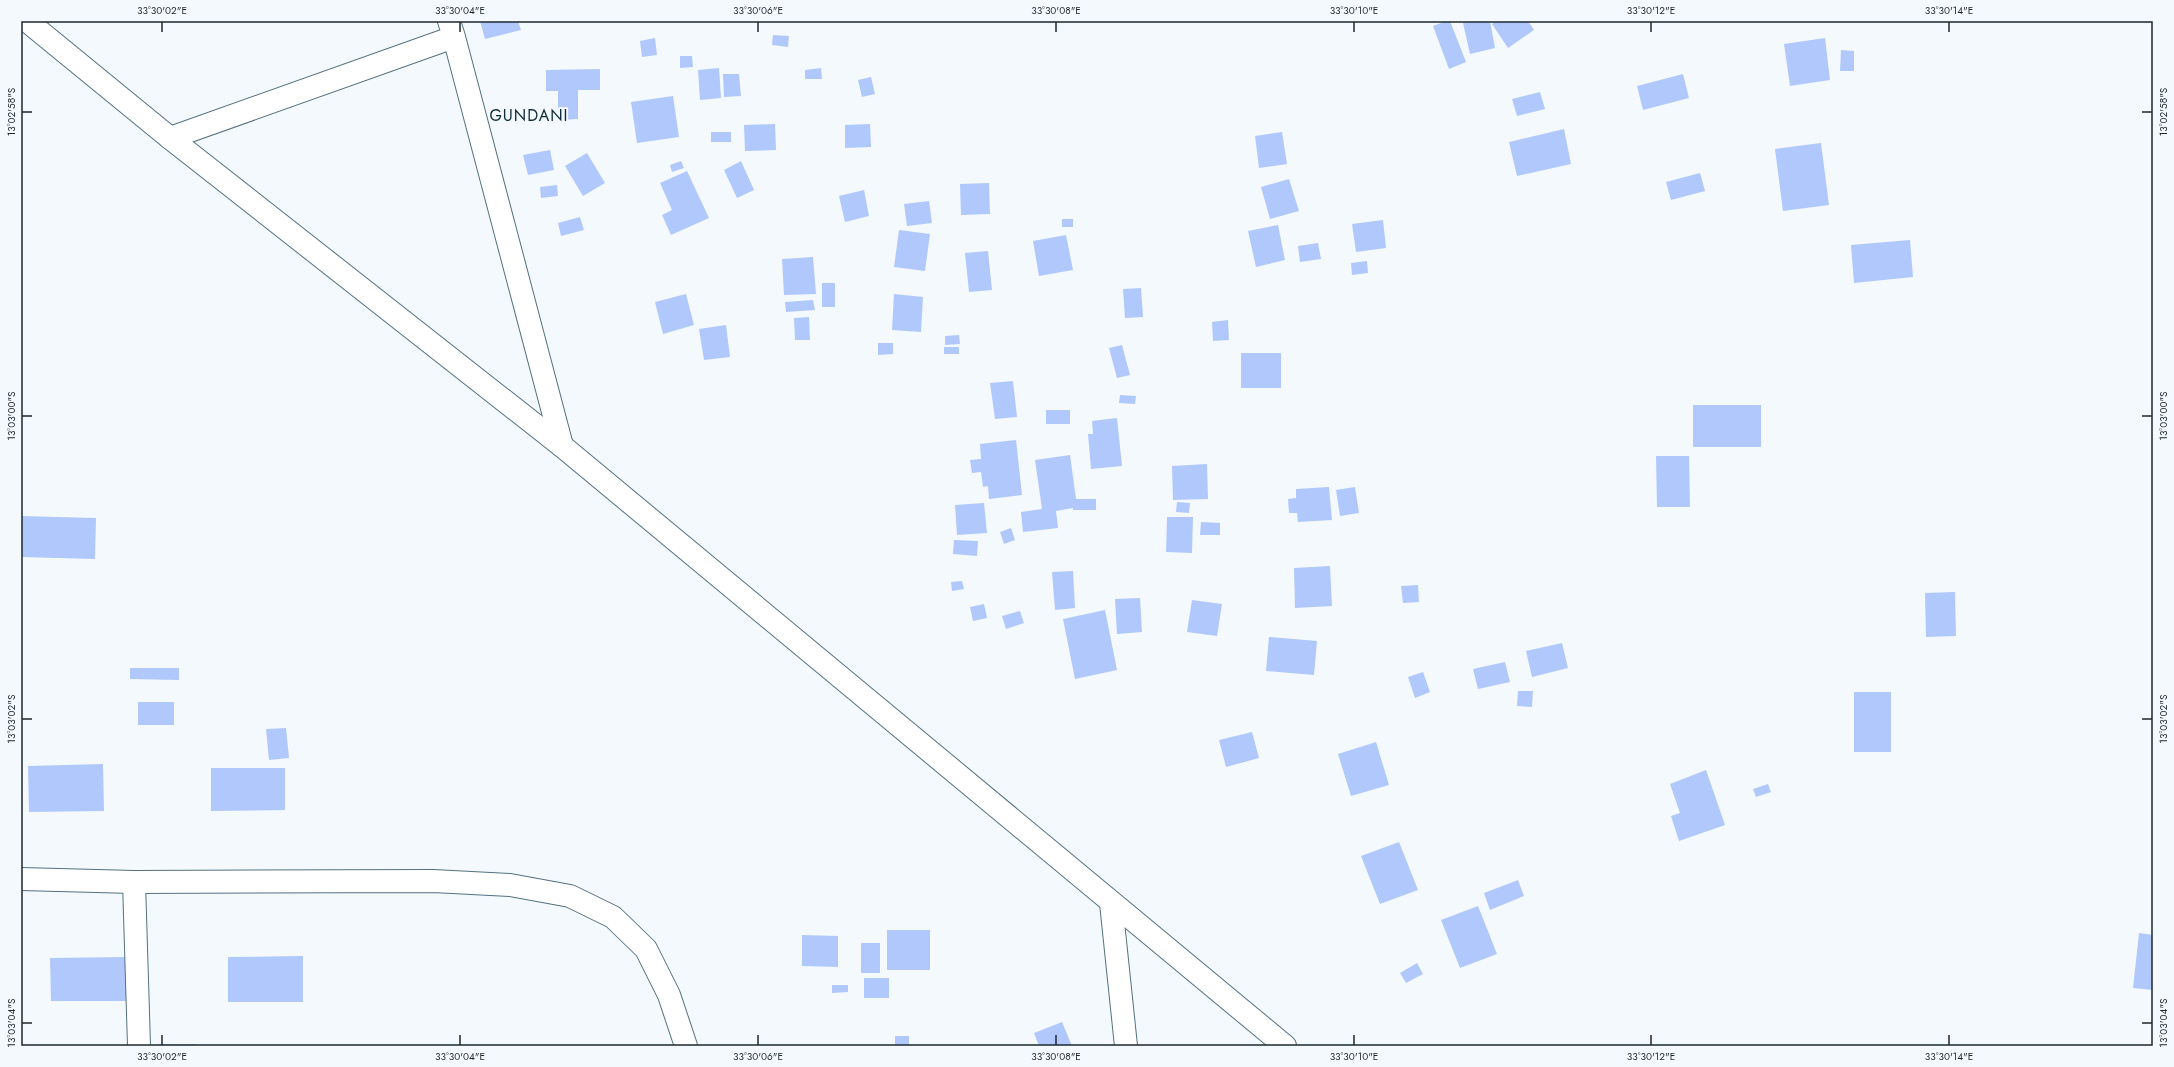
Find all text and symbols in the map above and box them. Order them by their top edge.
text: 33°30'02"E [137,3,187,18]
text: 33°30'04"E [435,3,485,18]
text: 33°30'06"E [733,3,783,18]
text: 33°30'08"E [1031,3,1081,18]
text: 33°30'10"E [1330,3,1378,18]
text: 33°30'12"E [1627,3,1675,18]
text: 33°30'14"E [1925,3,1973,18]
text: 13°02'58"S [4,87,19,136]
text: 13°02'58"S [2156,87,2171,136]
district label: GUNDANI [489,104,569,127]
text: 13°03'00"S [4,391,19,441]
text: 13°03'00"S [2156,391,2171,441]
text: 13°03'02"S [4,694,19,743]
text: 13°03'02"S [2156,694,2171,743]
text: 13°03'04"S [4,998,19,1048]
text: 13°03'04"S [2156,998,2171,1048]
text: 33°30'02"E [137,1049,187,1064]
text: 33°30'04"E [435,1049,485,1064]
text: 33°30'06"E [733,1049,783,1064]
text: 33°30'08"E [1031,1049,1081,1064]
text: 33°30'10"E [1330,1049,1378,1064]
text: 33°30'12"E [1627,1049,1675,1064]
text: 33°30'14"E [1925,1049,1973,1064]

